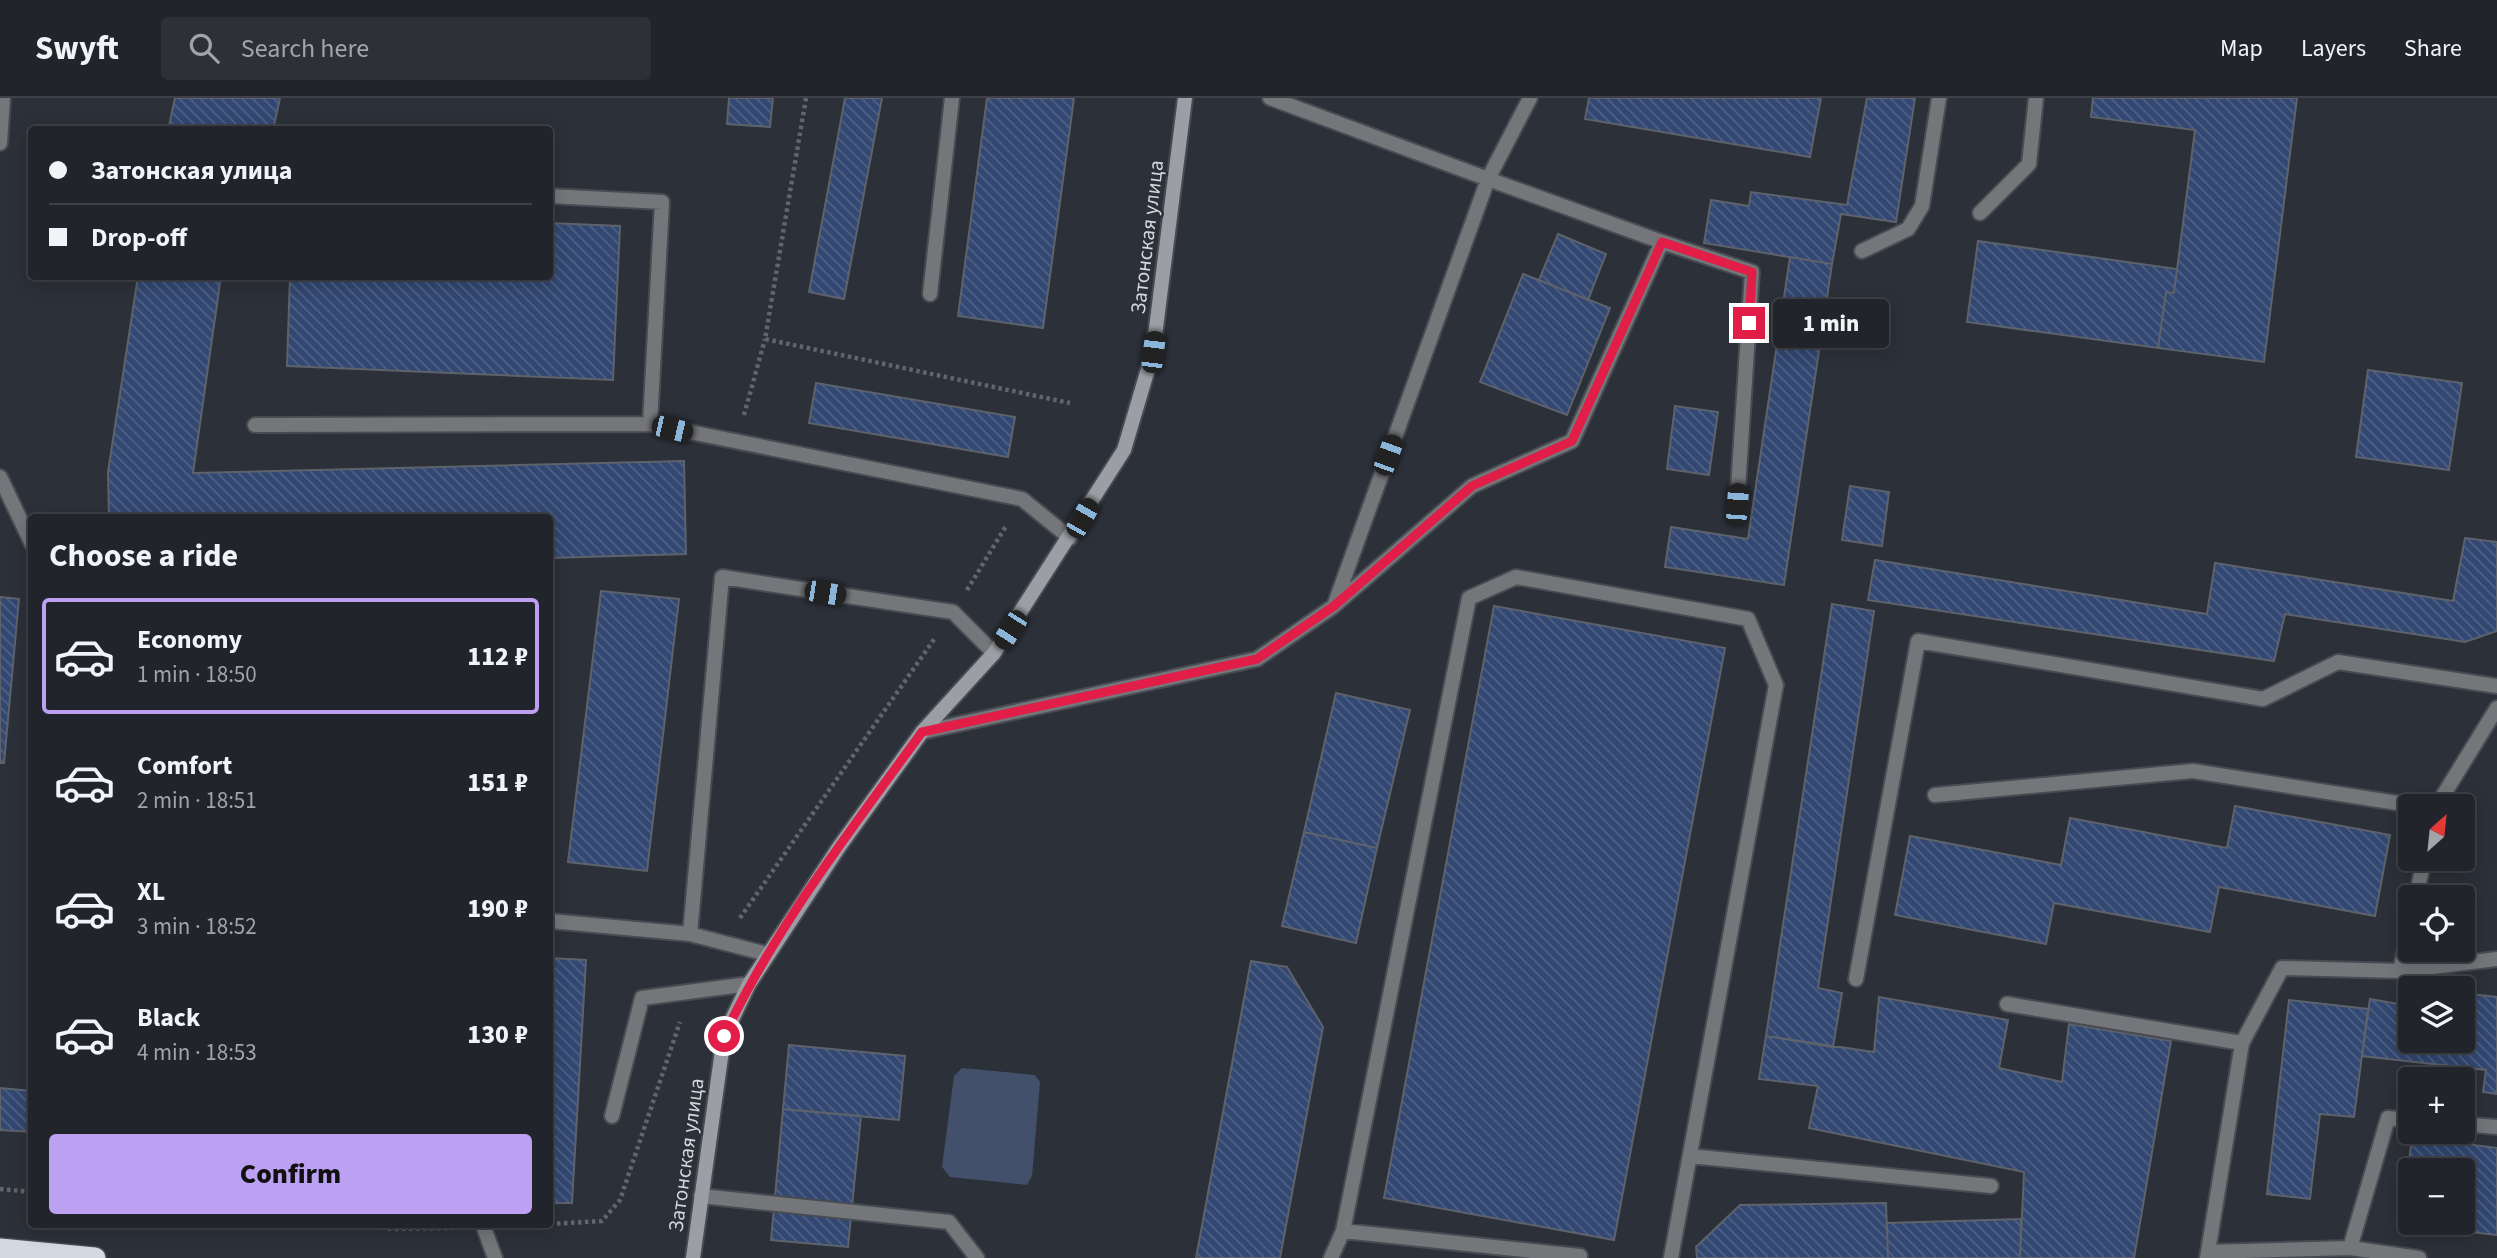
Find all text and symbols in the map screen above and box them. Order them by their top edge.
search box [161,17,651,80]
text: Swyft [35,25,119,72]
icon: search [185,29,223,67]
text: Search here [241,30,369,67]
text: Map [2220,31,2263,66]
text: Layers [2301,31,2366,66]
text: Share [2404,31,2462,66]
text: Затонская улица [91,152,292,189]
street label: Затонская улица [1123,158,1171,316]
text: Drop-off [91,219,187,256]
callout: 1 min [1774,299,1889,348]
route end [1733,307,1765,339]
text: 1 min [1803,307,1859,340]
car [1141,330,1166,374]
car [650,414,695,444]
car [1371,432,1406,478]
car [1726,482,1749,526]
car [1063,495,1102,541]
text: Choose a ride [49,533,238,579]
car [803,579,848,607]
car [990,607,1031,653]
text: Economy [137,621,242,658]
icon: car [53,625,116,688]
text: 112 ₽ [467,638,528,675]
text: 1 min · 18:50 [137,658,257,691]
text: Comfort [137,747,232,784]
icon: car [53,751,116,814]
text: 151 ₽ [467,764,528,801]
text: 2 min · 18:51 [137,784,257,817]
north arrow [2398,794,2474,872]
map controls [2398,794,2475,1235]
text: XL [137,873,165,910]
icon: car [53,877,116,940]
button: locate [2398,885,2475,962]
text: 190 ₽ [467,890,528,927]
text: 3 min · 18:52 [137,910,257,943]
button: layers [2398,976,2475,1053]
text: Black [137,999,200,1036]
icon: car [53,1003,116,1066]
text: 130 ₽ [467,1016,528,1053]
route start [708,1020,740,1052]
text: 4 min · 18:53 [137,1036,257,1069]
button: + [2398,1067,2475,1144]
street label: Затонская улица [660,1076,712,1234]
button: Confirm [49,1134,532,1214]
button: − [2398,1158,2475,1235]

